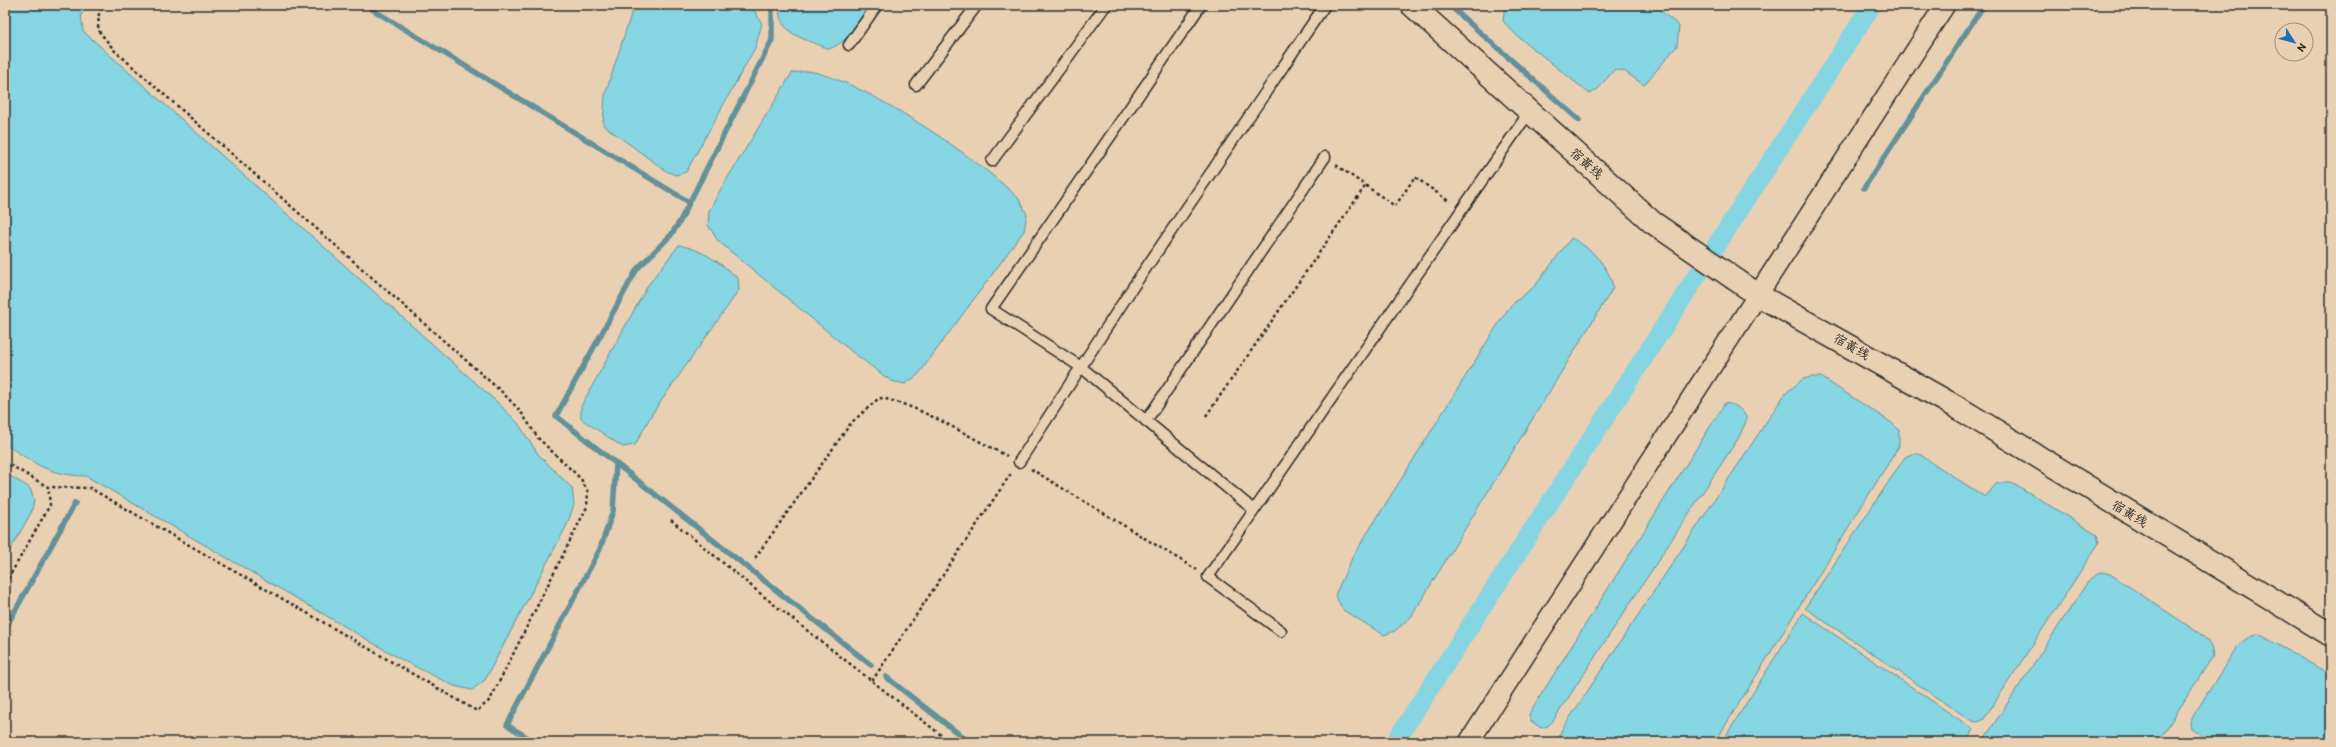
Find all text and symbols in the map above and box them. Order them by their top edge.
north arrow [2274,22,2314,62]
text: N [2294,41,2309,54]
street label: 宿黄线 [1567,145,1606,182]
street label: 宿黄线 [1831,330,1872,363]
street label: 宿黄线 [2109,497,2150,530]

